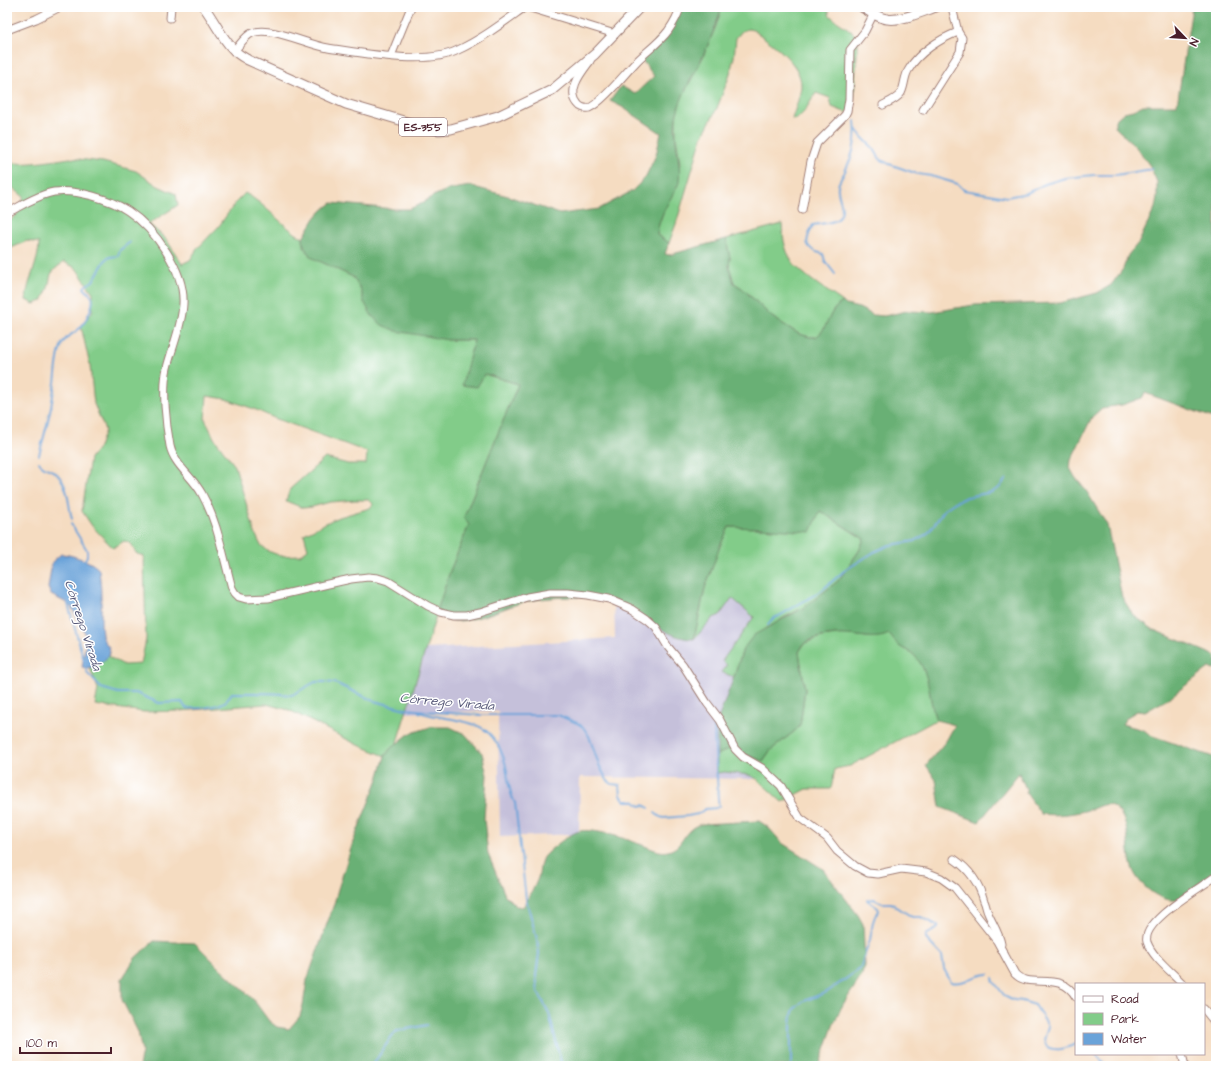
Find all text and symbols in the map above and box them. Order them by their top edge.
north arrow [1165,18,1205,58]
text: N [1185,36,1202,48]
road number: ES-355 [399,118,447,136]
water label: Córrego Virada [59,578,107,675]
water label: Córrego Virada [399,689,496,716]
legend [1075,983,1205,1055]
text: Road [1111,991,1139,1008]
text: Park [1111,1011,1139,1028]
scale bar [20,1029,111,1055]
text: Water [1111,1031,1147,1048]
text: 100 m [26,1035,57,1052]

